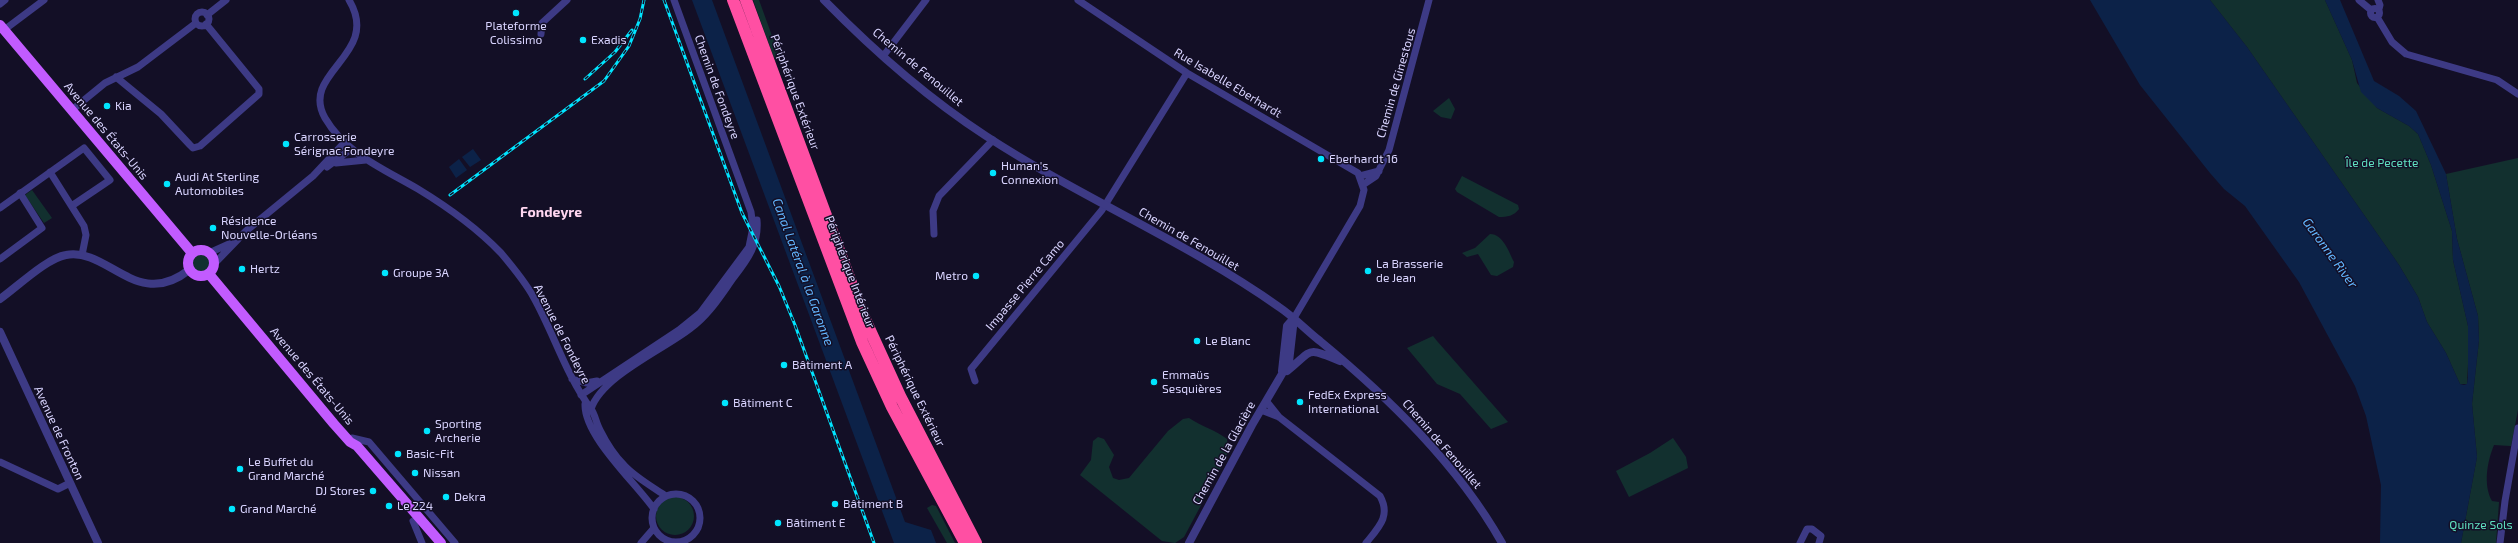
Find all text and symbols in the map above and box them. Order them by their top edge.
marker: Plateforme Colissimo [511,8,521,18]
place label: Plateforme Colissimo [485,19,547,47]
street label: Chemin de Fenouillet [870,25,966,109]
street label: Chemin de Ginestous [1373,26,1419,140]
street label: Périphérique Extérieur [767,32,823,152]
place label: Exadis [591,33,627,47]
street label: Chemin de Fondeyre [691,33,743,141]
marker: Exadis [578,35,588,45]
street label: Rue Isabelle Eberhardt [1171,45,1285,121]
street label: Avenue des États-Unis [61,79,151,183]
place label: Kia [115,99,132,113]
marker: Kia [102,101,112,111]
place label: Carrosserie Sérignac Fondeyre [294,130,395,158]
marker: Carrosserie Sérignac Fondeyre [281,139,291,149]
place label: Eberhardt 16 [1329,152,1398,166]
marker: Eberhardt 16 [1316,154,1326,164]
park label: Île de Pecette [2345,156,2419,170]
place label: Human's Connexion [1001,159,1058,187]
marker: Human's Connexion [988,168,998,178]
place label: Audi At Sterling Automobiles [175,170,259,198]
marker: Audi At Sterling Automobiles [162,179,172,189]
water label: Canal Latéral à la Garonne [769,196,837,348]
district label: Fondeyre [520,204,582,220]
street label: Chemin de Fenouillet [1136,204,1242,274]
place label: Résidence Nouvelle-Orléans [221,214,317,242]
street label: Périphérique Intérieur [822,214,878,330]
water label: Garonne River [2299,215,2361,291]
marker: Résidence Nouvelle-Orléans [208,223,218,233]
street label: Impasse Pierre Camo [983,237,1067,333]
place label: La Brasserie de Jean [1376,257,1443,285]
place label: Hertz [250,262,280,276]
marker: Hertz [237,264,247,274]
place label: Groupe 3A [393,266,449,280]
marker: La Brasserie de Jean [1363,266,1373,276]
marker: Groupe 3A [380,268,390,278]
place label: Metro [935,269,968,283]
marker: Metro [971,271,981,281]
street label: Avenue de Fondeyre [531,282,593,386]
street label: Avenue des États-Unis [267,324,357,428]
street label: Périphérique Extérieur [882,333,948,449]
place label: Le Blanc [1205,334,1251,348]
marker: Le Blanc [1192,336,1202,346]
place label: Bâtiment A [792,358,852,372]
marker: Bâtiment A [779,360,789,370]
place label: Emmaüs Sesquières [1162,368,1222,396]
marker: Emmaüs Sesquières [1149,377,1159,387]
street label: Avenue de Fronton [31,384,87,482]
place label: FedEx Express International [1308,388,1387,416]
place label: Bâtiment C [733,396,793,410]
street label: Chemin de Fenouillet [1399,396,1485,492]
marker: FedEx Express International [1295,397,1305,407]
marker: Bâtiment C [720,398,730,408]
street label: Chemin de la Glacière [1190,399,1258,507]
place label: Sporting Archerie [435,417,482,445]
marker: Sporting Archerie [422,426,432,436]
place label: Basic-Fit [406,447,454,461]
marker: Basic-Fit [393,449,403,459]
place label: Le Buffet du Grand Marché [248,455,325,483]
marker: Le Buffet du Grand Marché [235,464,245,474]
place label: Nissan [423,466,460,480]
marker: Nissan [410,468,420,478]
place label: DJ Stores [315,484,365,498]
marker: DJ Stores [368,486,378,496]
place label: Dekra [454,490,486,504]
marker: Dekra [441,492,451,502]
place label: Bâtiment B [843,497,903,511]
place label: Le 224 [397,499,433,513]
marker: Bâtiment B [830,499,840,509]
marker: Le 224 [384,501,394,511]
place label: Grand Marché [240,502,317,516]
marker: Grand Marché [227,504,237,514]
place label: Bâtiment E [786,516,845,530]
marker: Bâtiment E [773,518,783,528]
park label: Quinze Sols [2449,518,2513,532]

